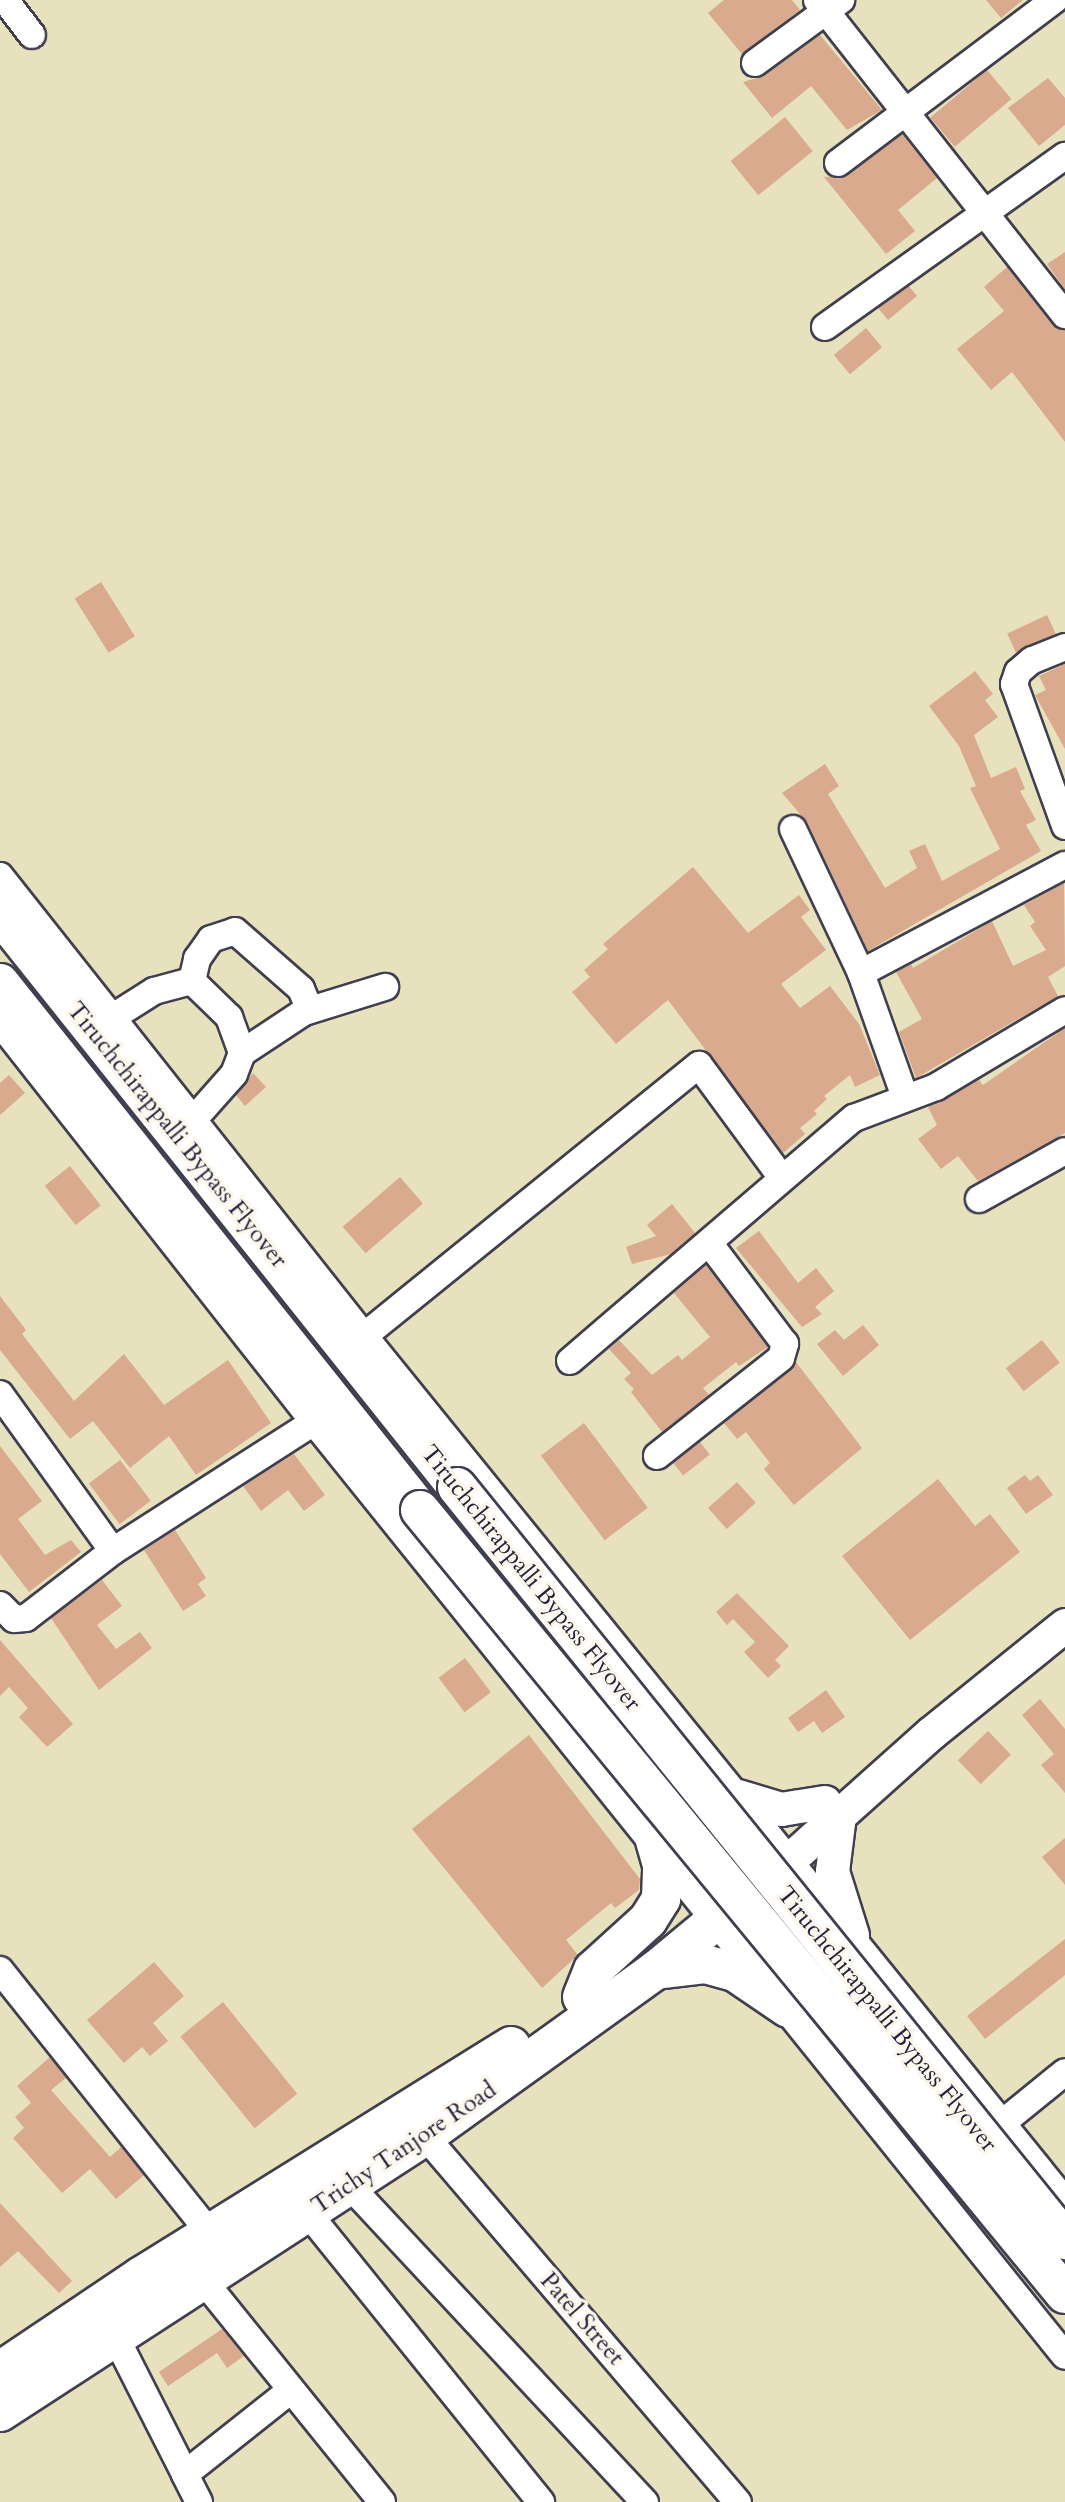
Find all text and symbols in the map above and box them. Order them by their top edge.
street label: Tiruchchirappalli Bypass Flyover [61,996,293,1274]
street label: Tiruchchirappalli Bypass Flyover [415,1439,647,1717]
street label: Tiruchchirappalli Bypass Flyover [771,1880,1003,2158]
street label: Trichy Tanjore Road [306,2076,502,2220]
street label: Patel Street [534,2267,630,2371]

